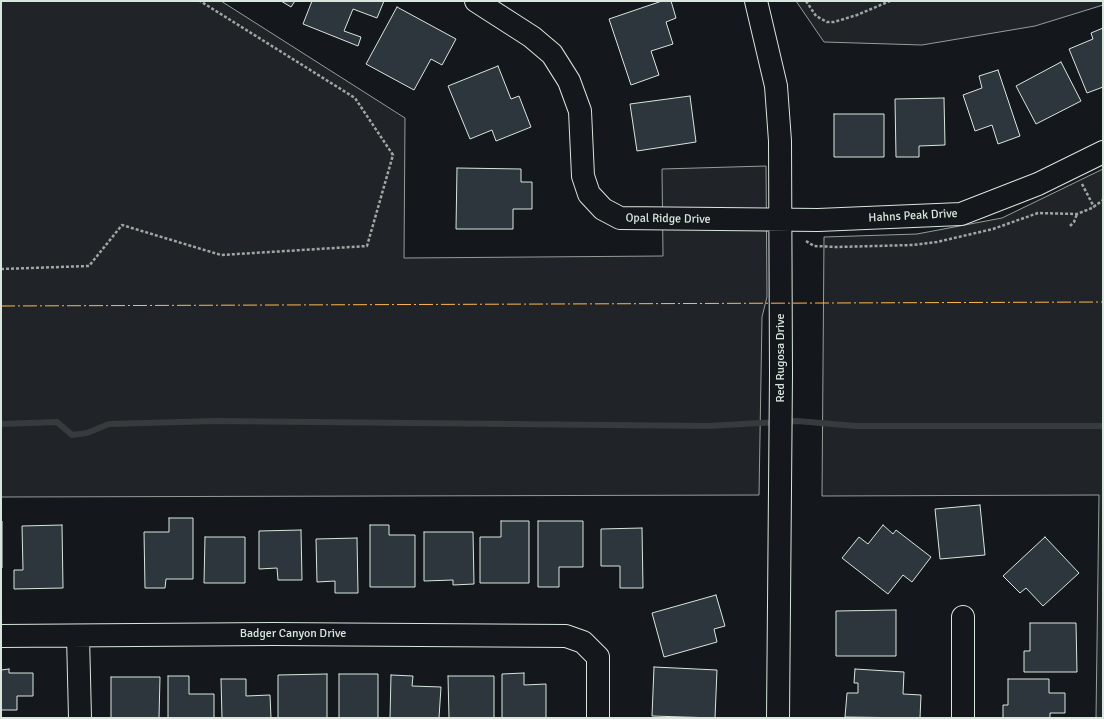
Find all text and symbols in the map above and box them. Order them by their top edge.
street label: Hahns Peak Drive [868,206,958,226]
street label: Opal Ridge Drive [625,211,711,227]
street label: Red Rugosa Drive [774,314,788,402]
street label: Badger Canyon Drive [240,627,346,641]

